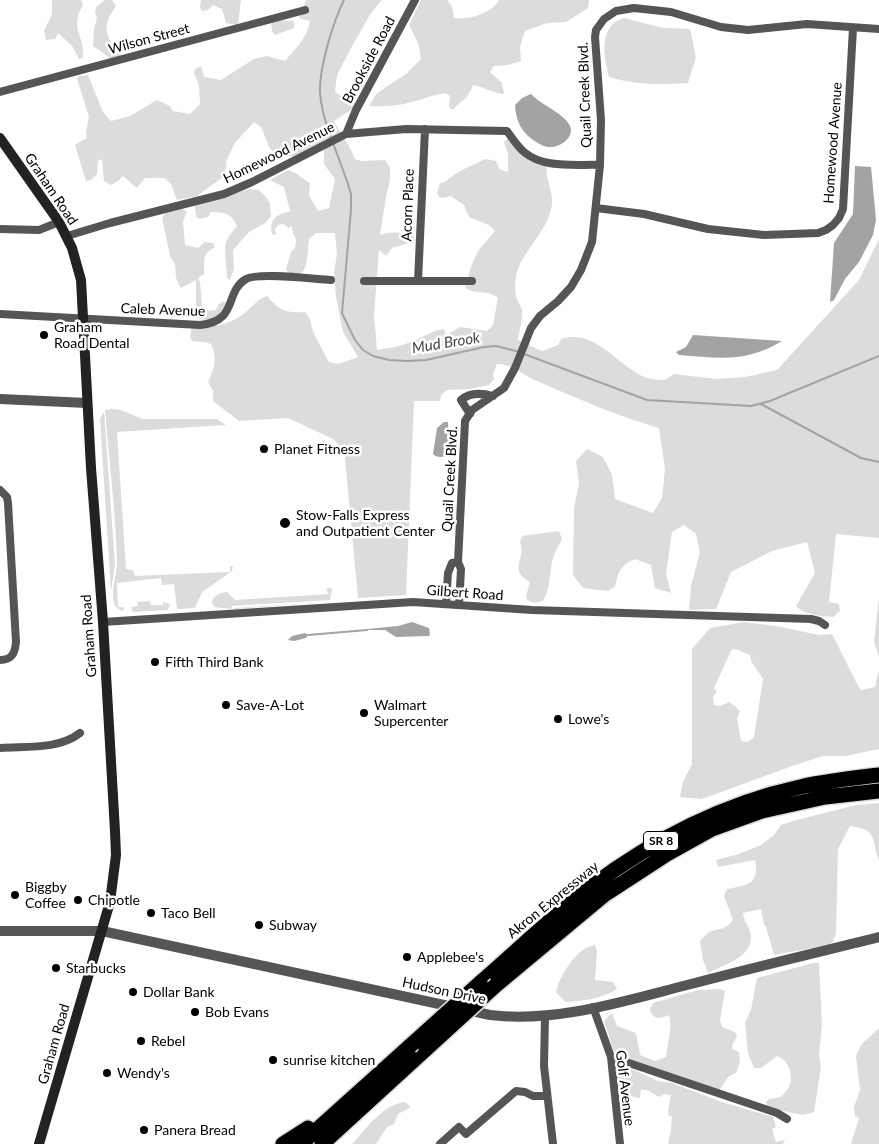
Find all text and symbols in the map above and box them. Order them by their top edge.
street label: Brookside Road [339,14,399,106]
street label: Wilson Street [107,20,191,58]
street label: Quail Creek Blvd. [575,42,595,148]
street label: Homewood Avenue [820,82,846,204]
street label: Homewood Avenue [221,119,337,187]
street label: Graham Road [21,150,81,228]
street label: Acorn Place [398,168,418,242]
street label: Caleb Avenue [120,300,206,320]
place label: Graham Road Dental [54,319,130,352]
marker: Graham Road Dental [38,329,50,341]
water label: Mud Brook [411,329,481,357]
street label: Quail Creek Blvd. [439,426,461,532]
place label: Planet Fitness [274,441,360,457]
marker: Planet Fitness [258,443,270,455]
place label: Stow-Falls Express and Outpatient Center [296,507,435,540]
marker: Stow-Falls Express and Outpatient Center [278,516,292,530]
street label: Gilbert Road [426,582,504,604]
street label: Graham Road [78,594,100,678]
place label: Fifth Third Bank [165,654,264,670]
marker: Fifth Third Bank [149,656,161,668]
place label: Save-A-Lot [236,697,304,713]
place label: Walmart Supercenter [374,697,448,730]
marker: Save-A-Lot [220,699,232,711]
marker: Walmart Supercenter [358,707,370,719]
place label: Lowe's [568,711,609,727]
marker: Lowe's [552,713,564,725]
road number: SR 8 [644,831,678,850]
street label: Akron Expressway [504,858,602,942]
place label: Biggby Coffee [25,879,67,912]
marker: Biggby Coffee [9,889,21,901]
place label: Chipotle [88,892,140,908]
marker: Chipotle [72,894,84,906]
place label: Taco Bell [161,905,216,921]
marker: Taco Bell [145,907,157,919]
place label: Subway [269,917,317,933]
marker: Subway [253,919,265,931]
place label: Applebee's [417,949,484,965]
marker: Applebee's [401,951,413,963]
place label: Starbucks [66,960,126,976]
marker: Starbucks [50,962,62,974]
street label: Hudson Drive [401,974,487,1008]
place label: Dollar Bank [143,984,215,1000]
marker: Dollar Bank [127,986,139,998]
street label: Graham Road [34,1002,74,1086]
place label: Bob Evans [205,1004,269,1020]
marker: Bob Evans [189,1006,201,1018]
place label: Rebel [151,1033,185,1049]
marker: Rebel [135,1035,147,1047]
street label: Golf Avenue [612,1049,638,1127]
place label: sunrise kitchen [283,1052,375,1068]
marker: sunrise kitchen [267,1054,279,1066]
place label: Wendy's [117,1065,170,1081]
marker: Wendy's [101,1067,113,1079]
place label: Panera Bread [154,1122,236,1138]
marker: Panera Bread [138,1124,150,1136]

